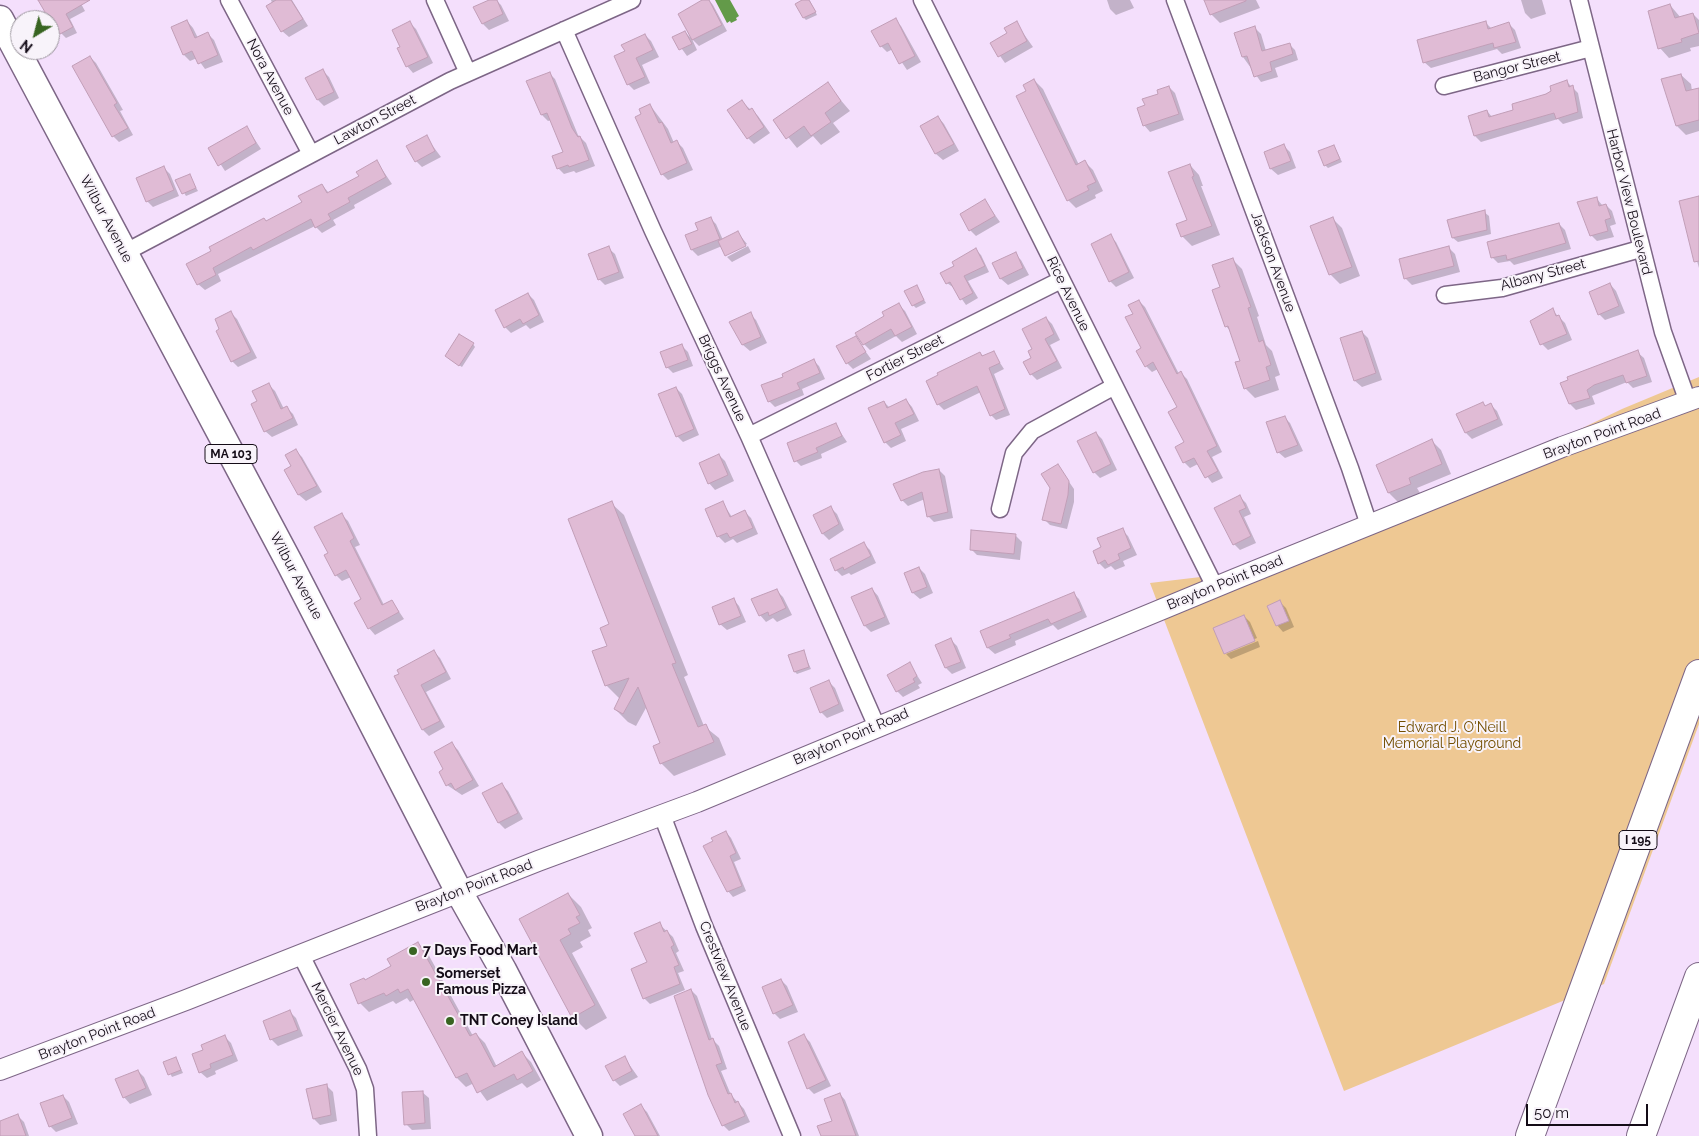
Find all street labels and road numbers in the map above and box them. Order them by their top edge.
street label: Nora Avenue [243,36,297,118]
street label: Bangor Street [1472,48,1562,86]
street label: Lawton Street [331,91,419,149]
street label: Harbor View Boulevard [1603,127,1655,277]
street label: Wilbur Avenue [76,173,136,265]
street label: Jackson Avenue [1247,210,1299,314]
street label: Rice Avenue [1043,254,1093,334]
street label: Albany Street [1499,256,1587,294]
street label: Fortier Street [864,331,946,385]
street label: Briggs Avenue [695,332,749,424]
street label: Brayton Point Road [1541,405,1663,463]
road number: MA 103 [205,444,257,464]
street label: Wilbur Avenue [266,530,326,622]
street label: Brayton Point Road [1164,552,1286,614]
street label: Brayton Point Road [791,705,911,769]
road number: I 195 [1619,830,1657,850]
street label: Brayton Point Road [413,856,535,916]
street label: Crestview Avenue [695,919,755,1033]
street label: Mercier Avenue [307,980,367,1078]
street label: Brayton Point Road [36,1004,158,1064]

